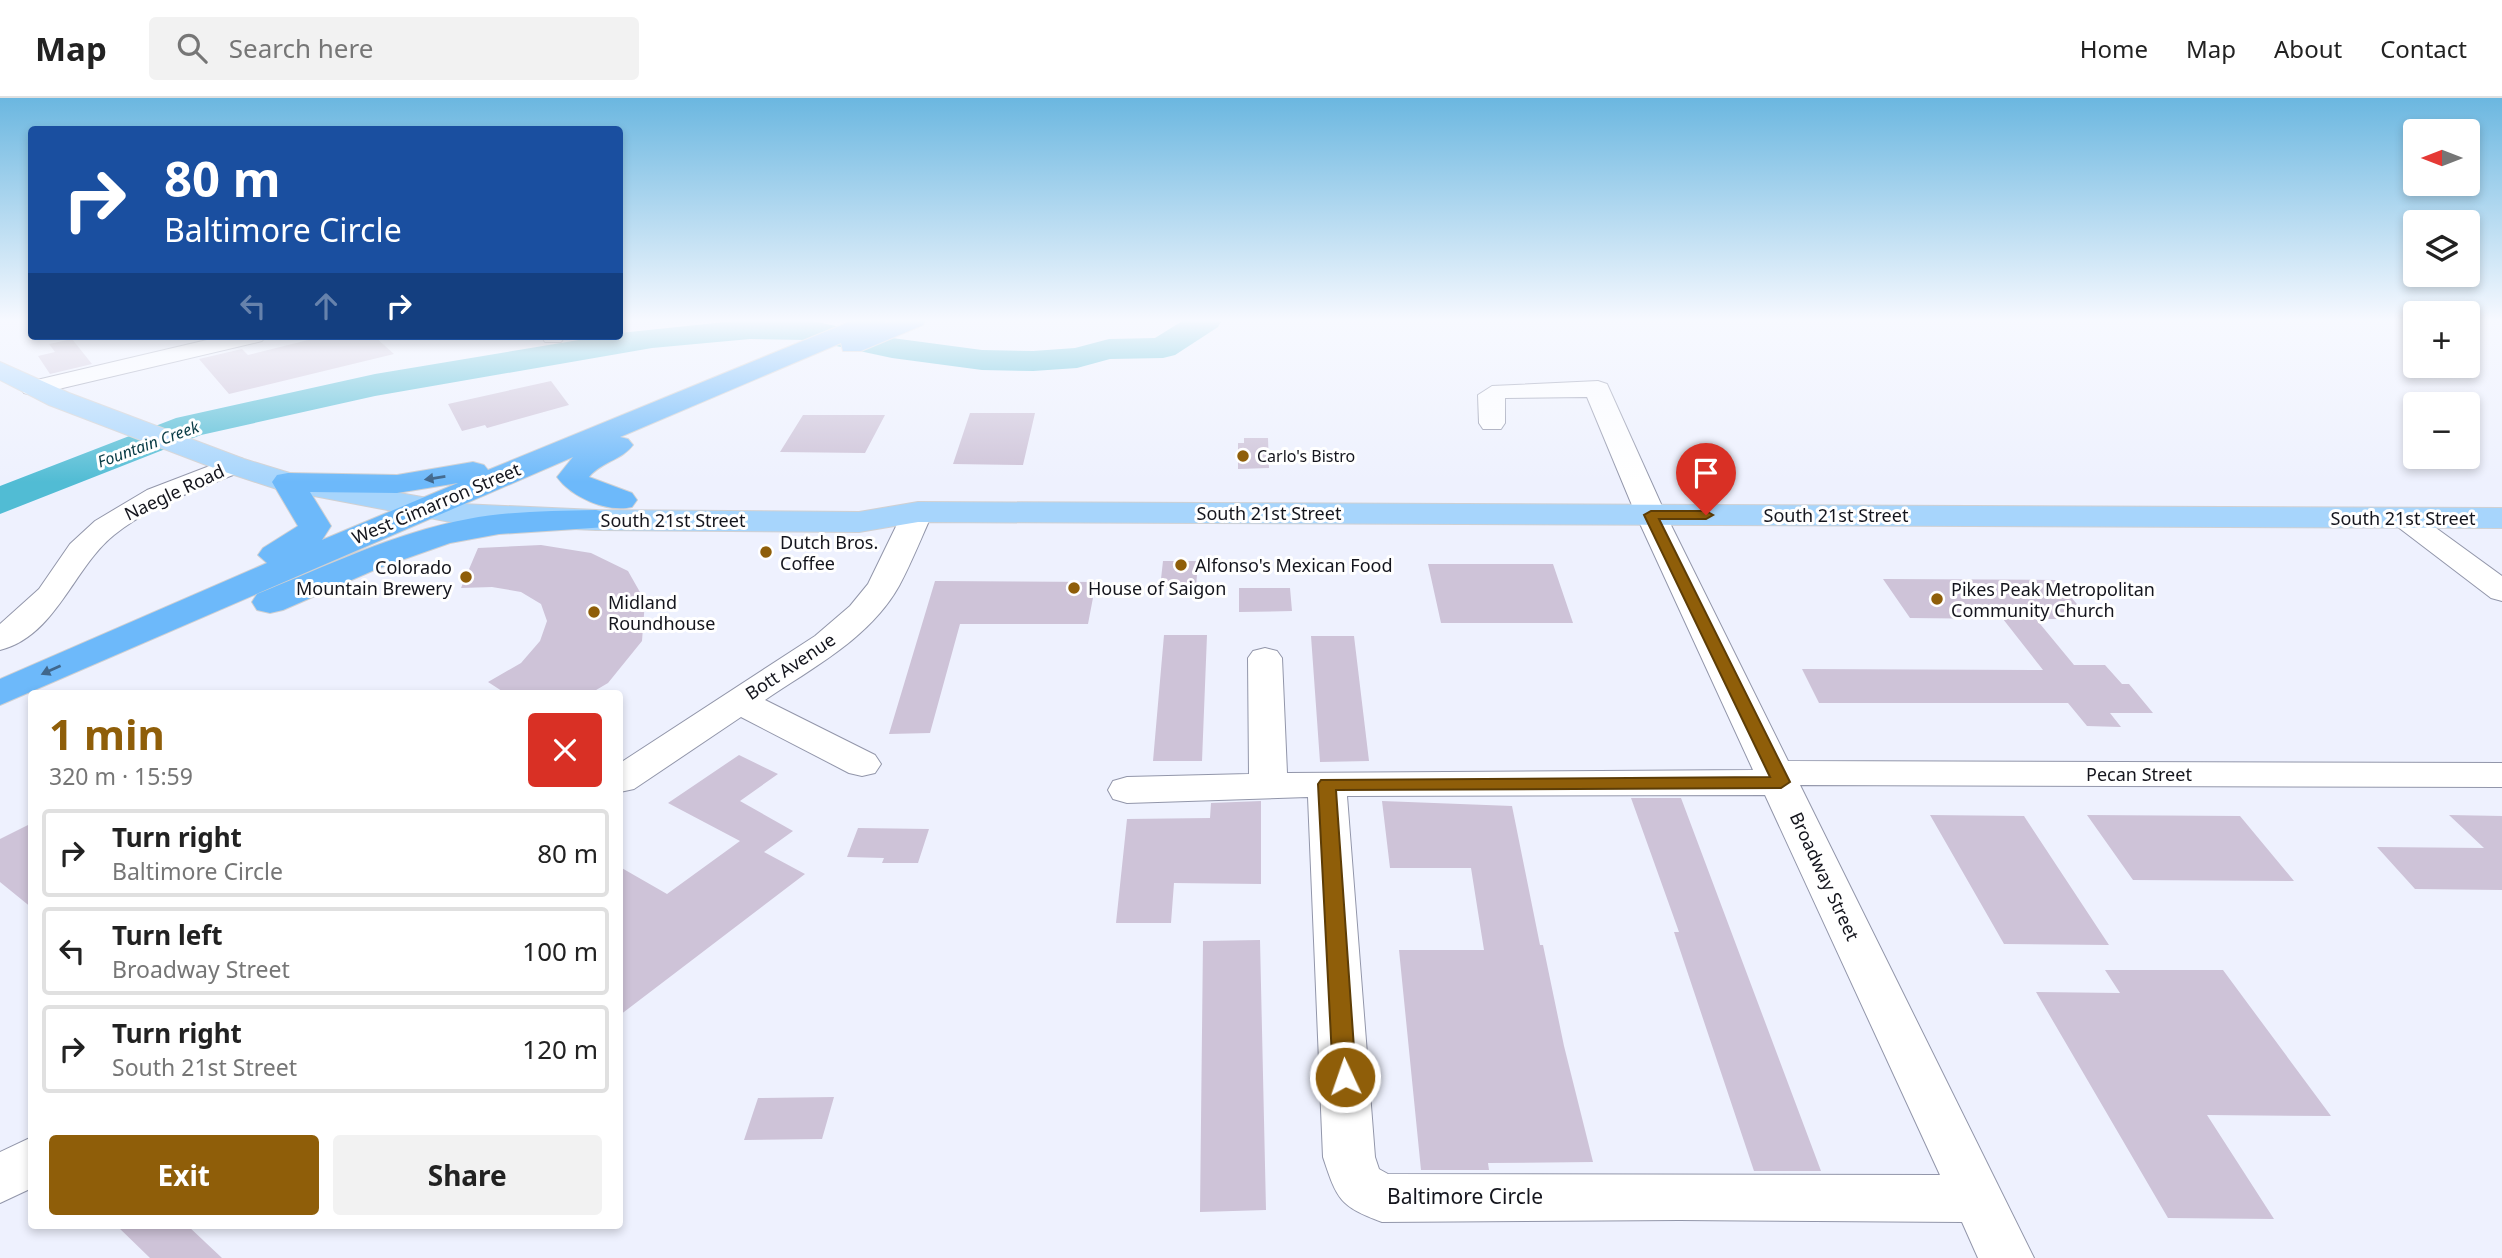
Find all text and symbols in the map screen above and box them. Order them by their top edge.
search box [149,17,639,80]
text: Map [35,26,107,71]
icon: search [173,29,211,67]
text: Search here [229,30,373,66]
text: Home [2080,32,2148,65]
text: Map [2186,32,2236,65]
text: About [2274,32,2342,65]
text: Contact [2380,32,2467,65]
north arrow [2403,119,2480,196]
map controls [2403,119,2480,469]
text: 80 m [164,145,281,211]
icon: right [49,154,140,245]
text: Baltimore Circle [164,208,402,251]
button: layers [2403,210,2480,287]
icon: left [234,287,272,325]
icon: ahead [307,287,345,325]
icon: right [380,287,418,325]
button: + [2403,301,2480,378]
button: − [2403,392,2480,469]
water label: Fountain Creek [94,415,203,473]
pin [1676,443,1736,515]
place label: Carlo's Bistro [1257,445,1355,467]
marker: Carlo's Bistro [1235,448,1251,464]
icon: arrive [1687,454,1725,492]
street label: West Cimarron Street [348,456,524,549]
street label: Naegle Road [120,458,228,526]
one-way arrow [424,473,446,484]
street label: South 21st Street [1197,501,1342,525]
street label: South 21st Street [1764,503,1909,527]
street label: South 21st Street [2331,506,2476,530]
street label: South 21st Street [601,508,746,532]
place label: Dutch Bros. Coffee [780,530,878,575]
marker: Dutch Bros. Coffee [758,544,774,560]
place label: Alfonso's Mexican Food [1195,553,1393,577]
place label: Colorado Mountain Brewery [296,555,453,600]
marker: Alfonso's Mexican Food [1173,557,1189,573]
marker: Colorado Mountain Brewery [458,569,474,585]
place label: House of Saigon [1088,576,1226,600]
place label: Pikes Peak Metropolitan Community Church [1951,577,2155,622]
marker: House of Saigon [1066,580,1082,596]
place label: Midland Roundhouse [608,590,715,635]
marker: Pikes Peak Metropolitan Community Church [1929,591,1945,607]
marker: Midland Roundhouse [586,604,602,620]
street label: Bott Avenue [740,627,840,705]
one-way arrow [41,664,61,676]
text: 1 min [49,705,165,762]
button: close [528,713,602,787]
text: 320 m · 15:59 [49,760,193,792]
street label: Pecan Street [2086,762,2192,786]
street label: Broadway Street [1785,808,1865,945]
text: Turn right [112,819,242,855]
icon: right [53,834,91,872]
text: 80 m [537,835,598,871]
text: Baltimore Circle [112,855,283,887]
text: Turn left [112,917,223,953]
icon: left [53,932,91,970]
text: 100 m [522,933,598,969]
text: Broadway Street [112,953,290,985]
text: Turn right [112,1015,242,1051]
icon: right [53,1030,91,1068]
text: 120 m [522,1031,598,1067]
position arrow [1308,1040,1382,1114]
text: South 21st Street [112,1051,297,1083]
button: Exit [49,1135,319,1215]
button: Share [333,1135,602,1215]
street label: Baltimore Circle [1387,1182,1543,1210]

